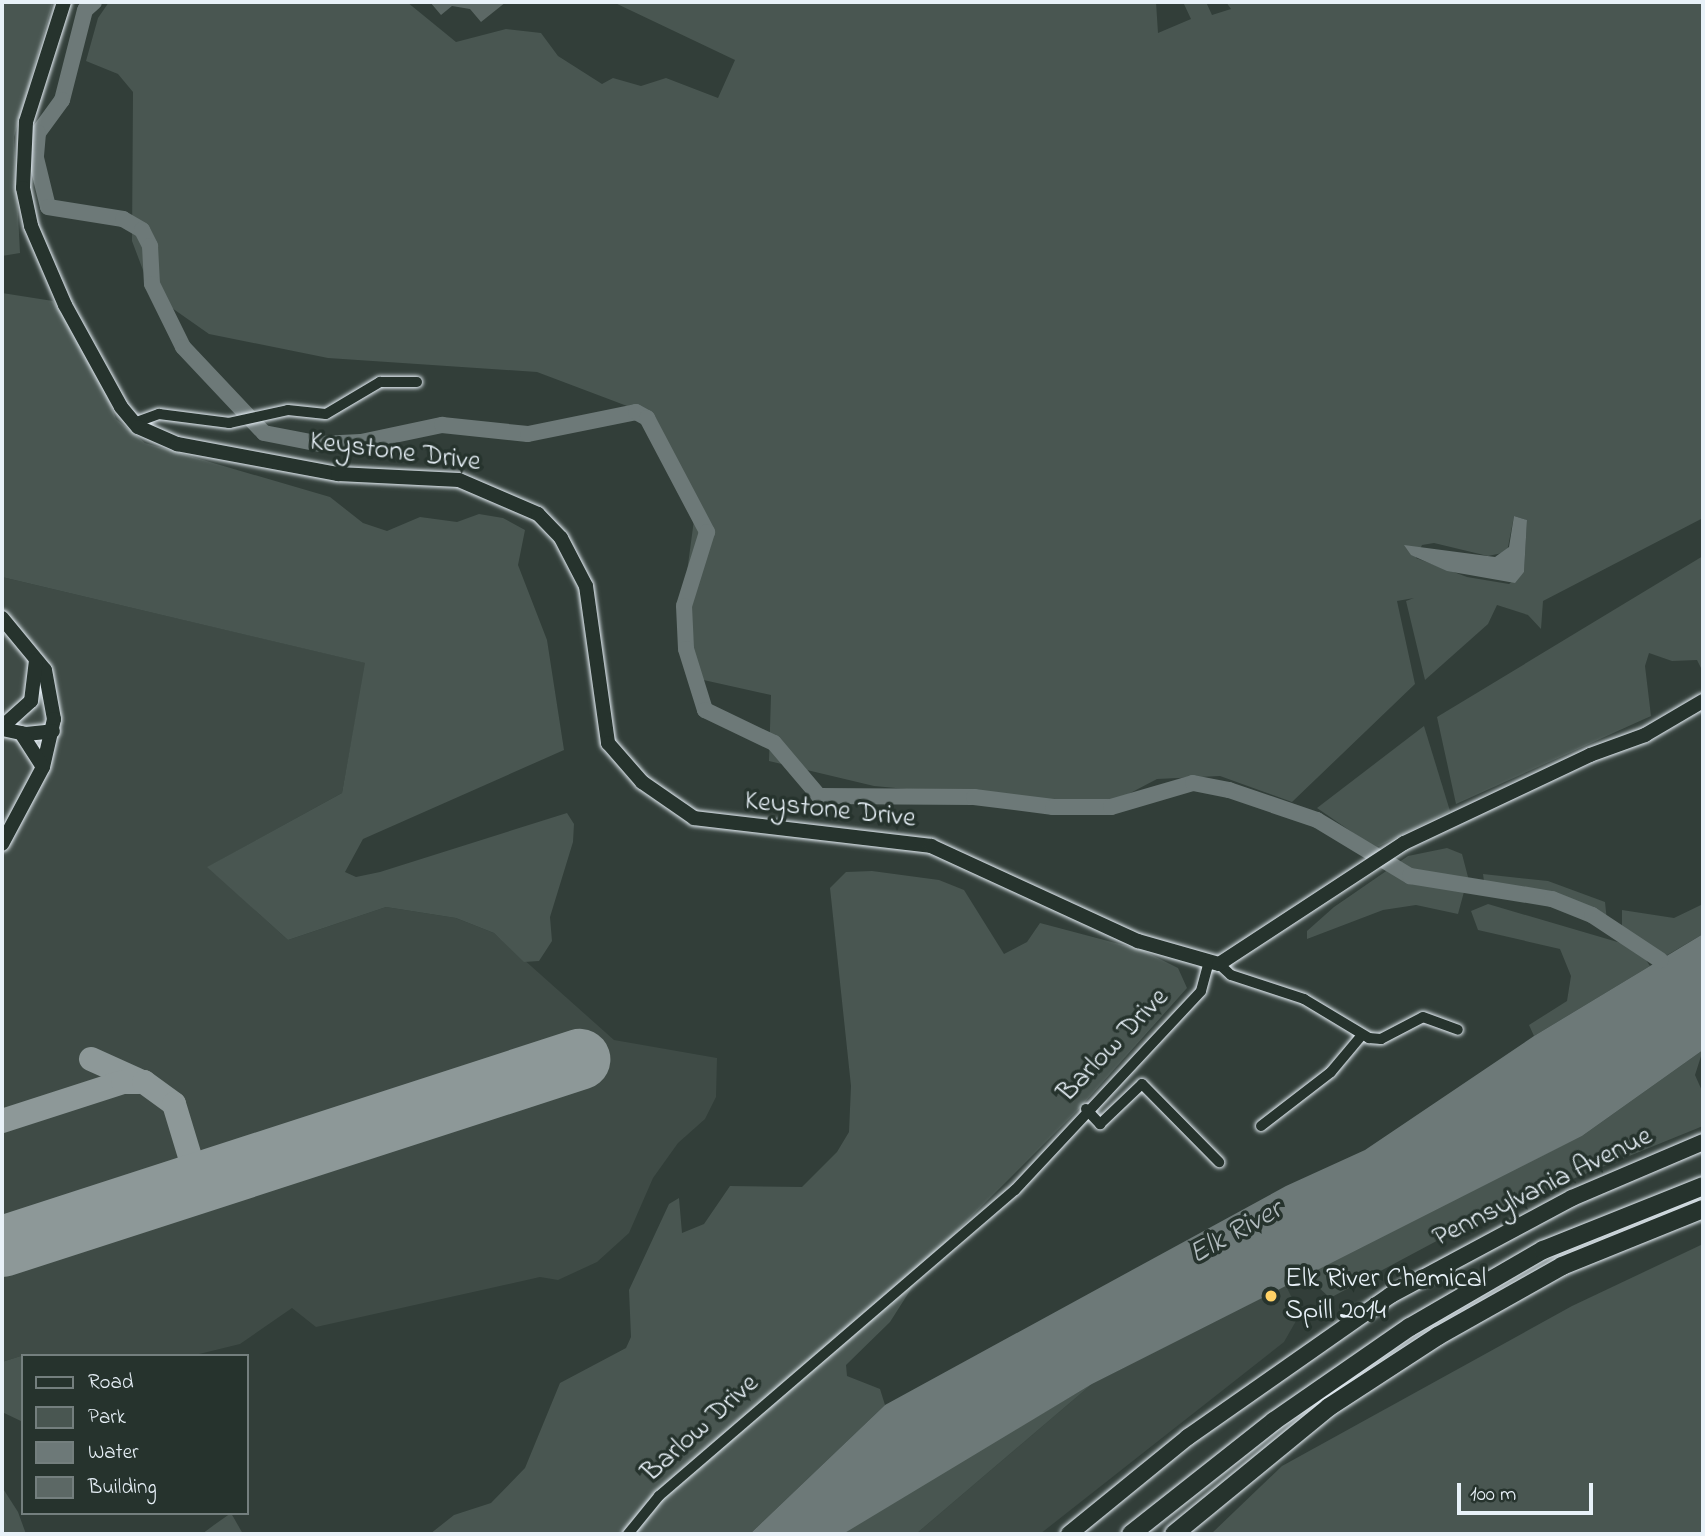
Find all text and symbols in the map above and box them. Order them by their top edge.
street label: Keystone Drive [308,426,482,480]
street label: Keystone Drive [743,785,917,837]
street label: Barlow Drive [1051,982,1177,1110]
street label: Pennsylvania Avenue [1428,1120,1658,1256]
water label: Elk River [1183,1193,1289,1273]
place label: Elk River Chemical Spill 2014 [1285,1263,1487,1329]
marker: Elk River Chemical Spill 2014 [1263,1288,1279,1304]
legend [21,1354,248,1515]
text: Road [88,1368,134,1398]
street label: Barlow Drive [636,1368,766,1490]
text: Park [88,1403,126,1433]
text: Water [88,1438,139,1468]
scale bar [1460,1470,1596,1514]
text: Building [88,1473,157,1503]
text: 100 m [1470,1480,1516,1510]

